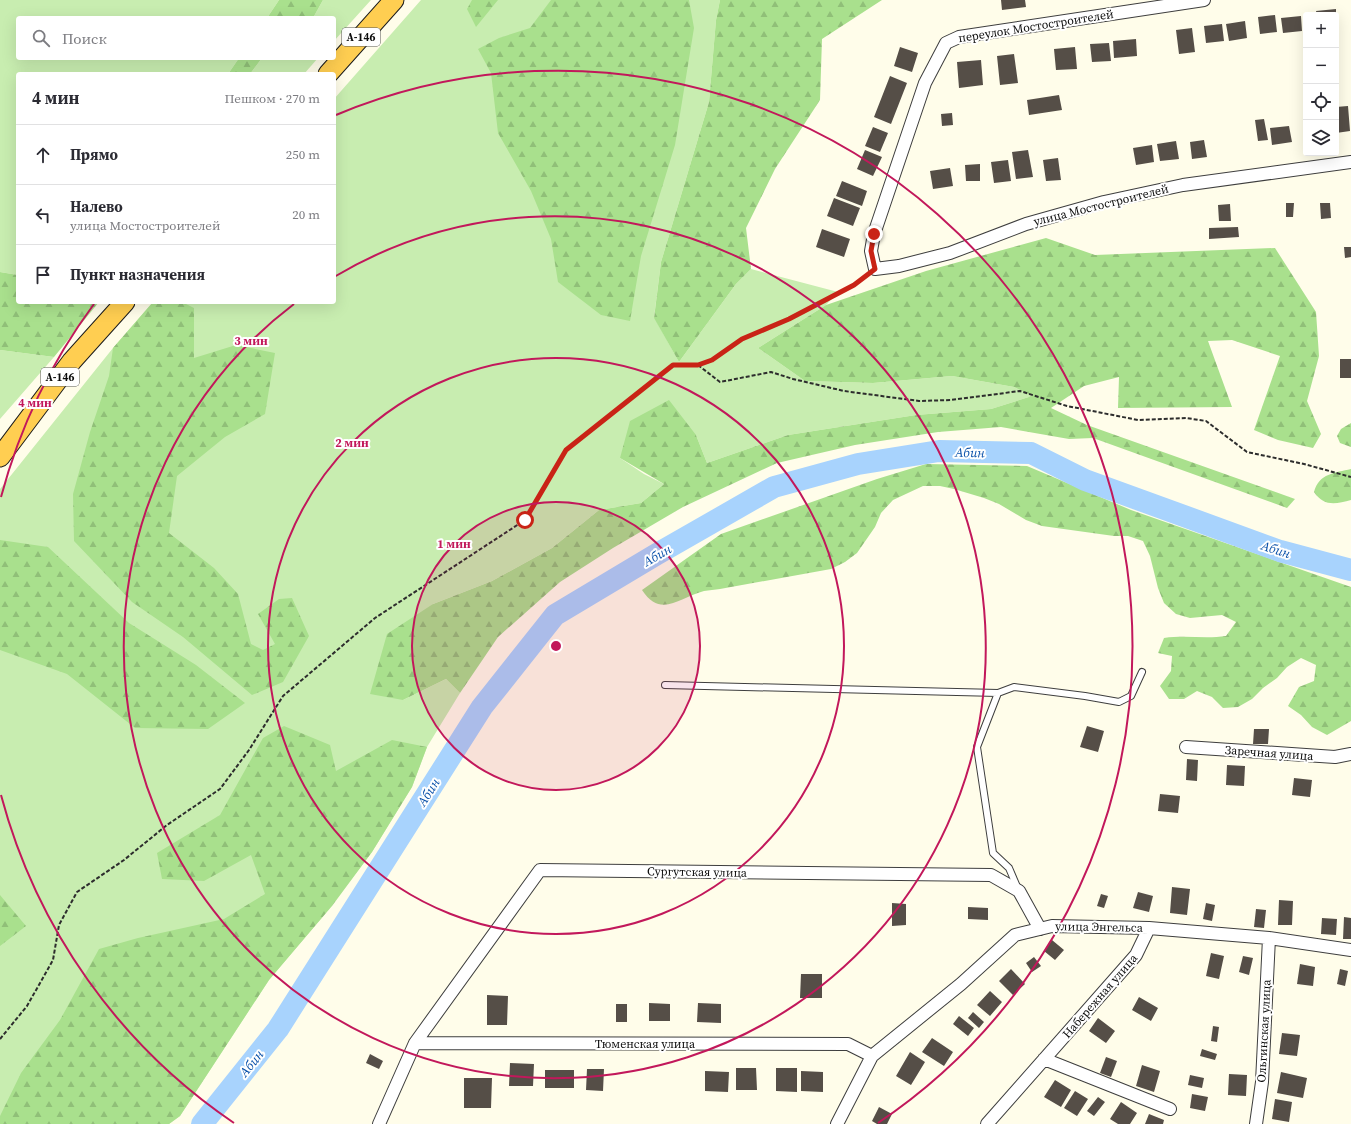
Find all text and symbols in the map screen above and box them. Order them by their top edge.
street label: переулок Мостостроителей [957,6,1115,46]
map controls [1303,12,1339,156]
button: + [1303,12,1339,48]
search box [16,16,336,60]
icon: search [30,27,52,49]
text: Поиск [62,28,107,49]
road number: А-146 [342,28,380,46]
button: − [1303,48,1339,84]
button: locate [1303,84,1339,120]
text: 4 мин [32,86,80,110]
text: Пешком · 270 m [225,90,320,107]
button: layers [1303,120,1339,156]
icon: ahead [32,144,54,166]
text: Прямо [70,144,118,165]
text: 250 m [286,146,320,163]
street label: улица Мостостроителей [1032,180,1171,230]
text: Налево [70,196,123,217]
icon: left [32,204,54,226]
text: 20 m [292,206,320,223]
text: улица Мостостроителей [70,217,220,234]
route end [865,225,883,243]
icon: arrive [32,264,54,286]
text: Пункт назначения [70,264,205,285]
text: 3 мин [234,333,268,349]
road number: А-146 [41,368,79,386]
text: 4 мин [18,395,52,411]
text: 2 мин [335,435,369,451]
water label: Абин [954,444,986,461]
route start [516,511,534,529]
text: 1 мин [437,536,471,552]
water label: Абин [1258,536,1293,562]
water label: Абин [639,540,675,571]
centre of rings [549,639,563,653]
street label: Заречная улица [1224,742,1315,764]
water label: Абин [413,775,444,810]
street label: Сургутская улица [647,863,748,881]
street label: улица Энгельса [1055,918,1144,936]
street label: Набережная улица [1059,950,1142,1042]
street label: Ольгинская улица [1253,978,1275,1083]
street label: Тюменская улица [595,1036,696,1052]
water label: Абин [235,1046,268,1081]

